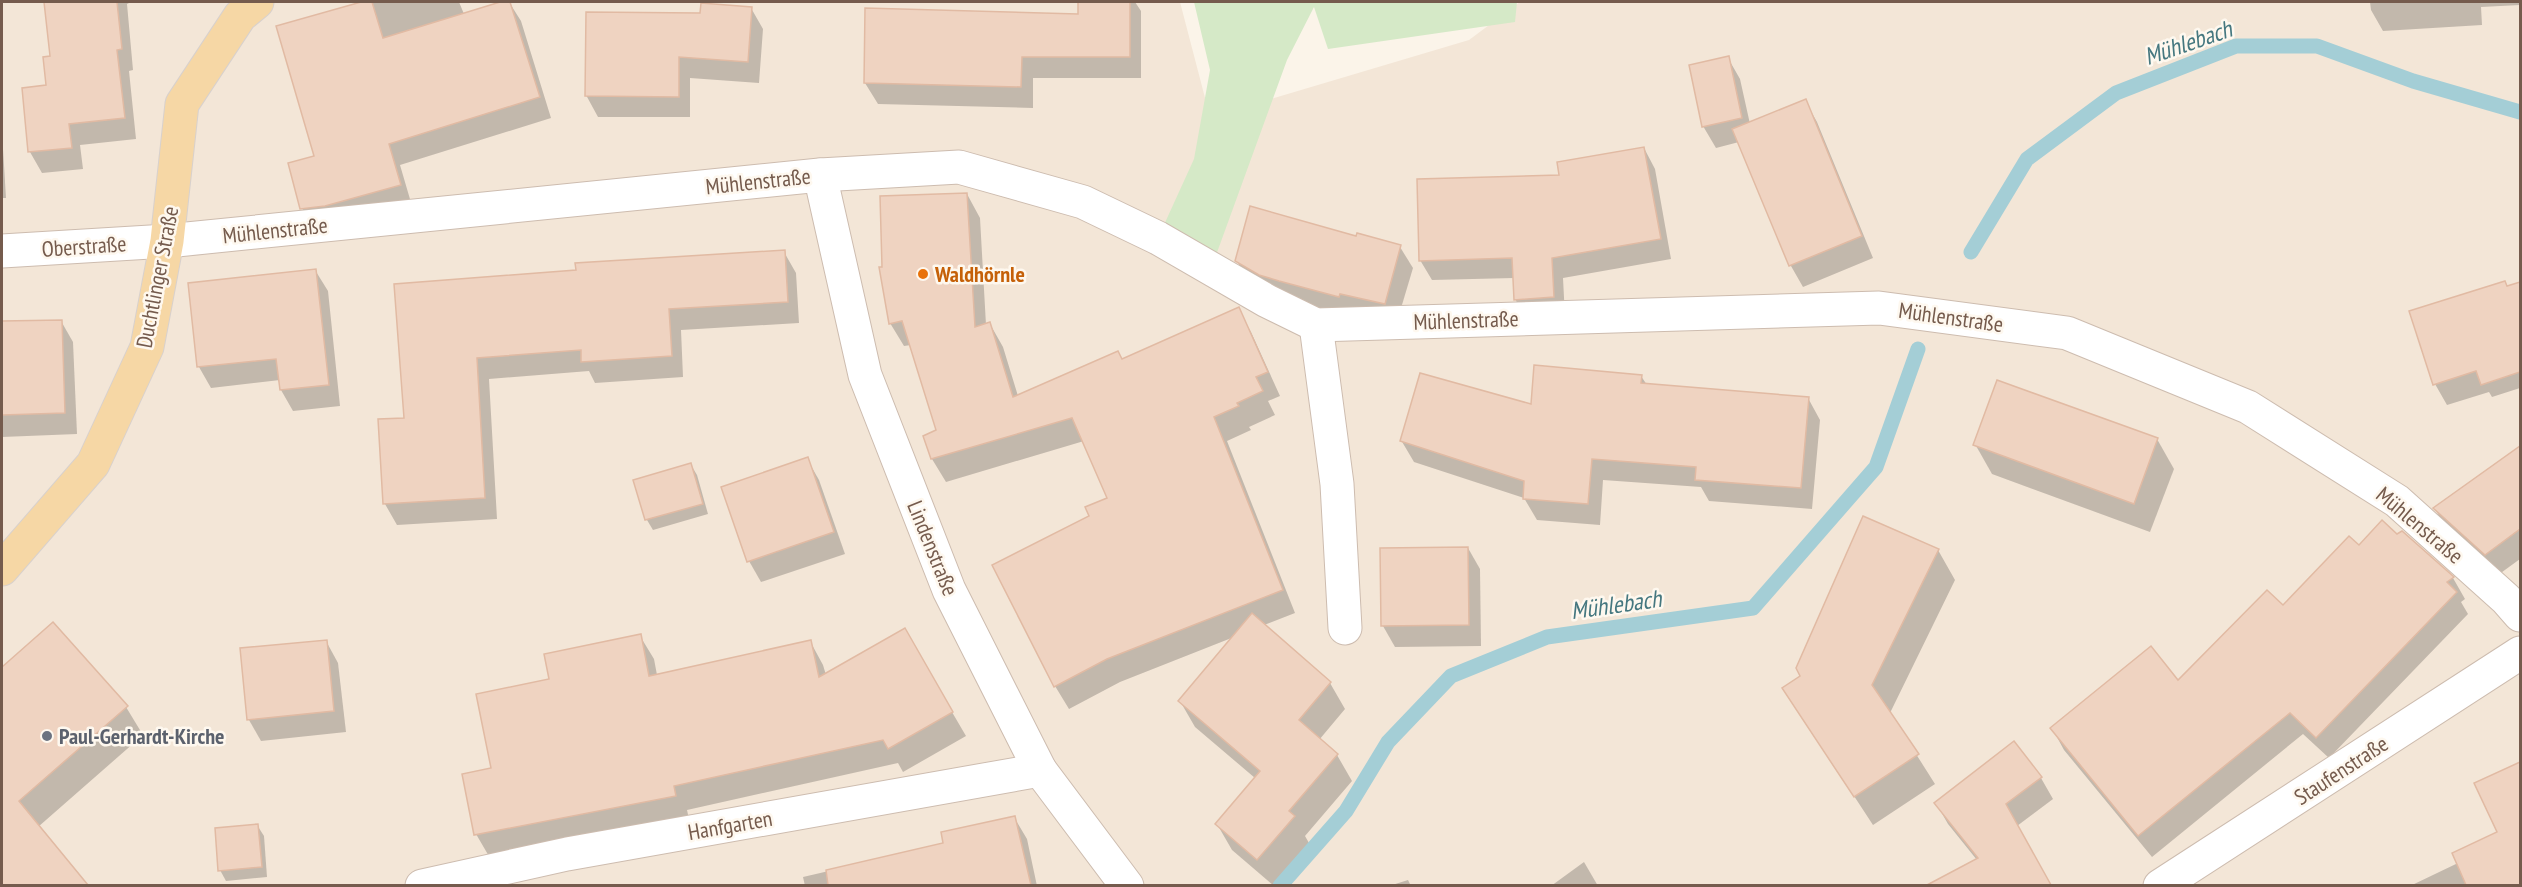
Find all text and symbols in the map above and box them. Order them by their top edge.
water label: Mühlebach [2140,13,2237,72]
street label: Mühlenstraße [704,162,812,200]
street label: Duchtlinger Straße [130,204,184,350]
street label: Mühlenstraße [221,211,329,249]
street label: Oberstraße [41,229,127,263]
place label: Waldhörnle [934,260,1025,288]
marker: Waldhörnle [916,267,930,281]
street label: Mühlenstraße [1897,296,2005,338]
street label: Mühlenstraße [1413,304,1519,336]
street label: Mühlenstraße [2371,480,2469,570]
street label: Lindenstraße [901,496,965,600]
water label: Mühlebach [1569,583,1665,626]
place label: Paul-Gerhardt-Kirche [59,722,224,750]
marker: Paul-Gerhardt-Kirche [40,729,54,743]
street label: Staufenstraße [2289,729,2393,811]
street label: Hanfgarten [686,804,774,846]

